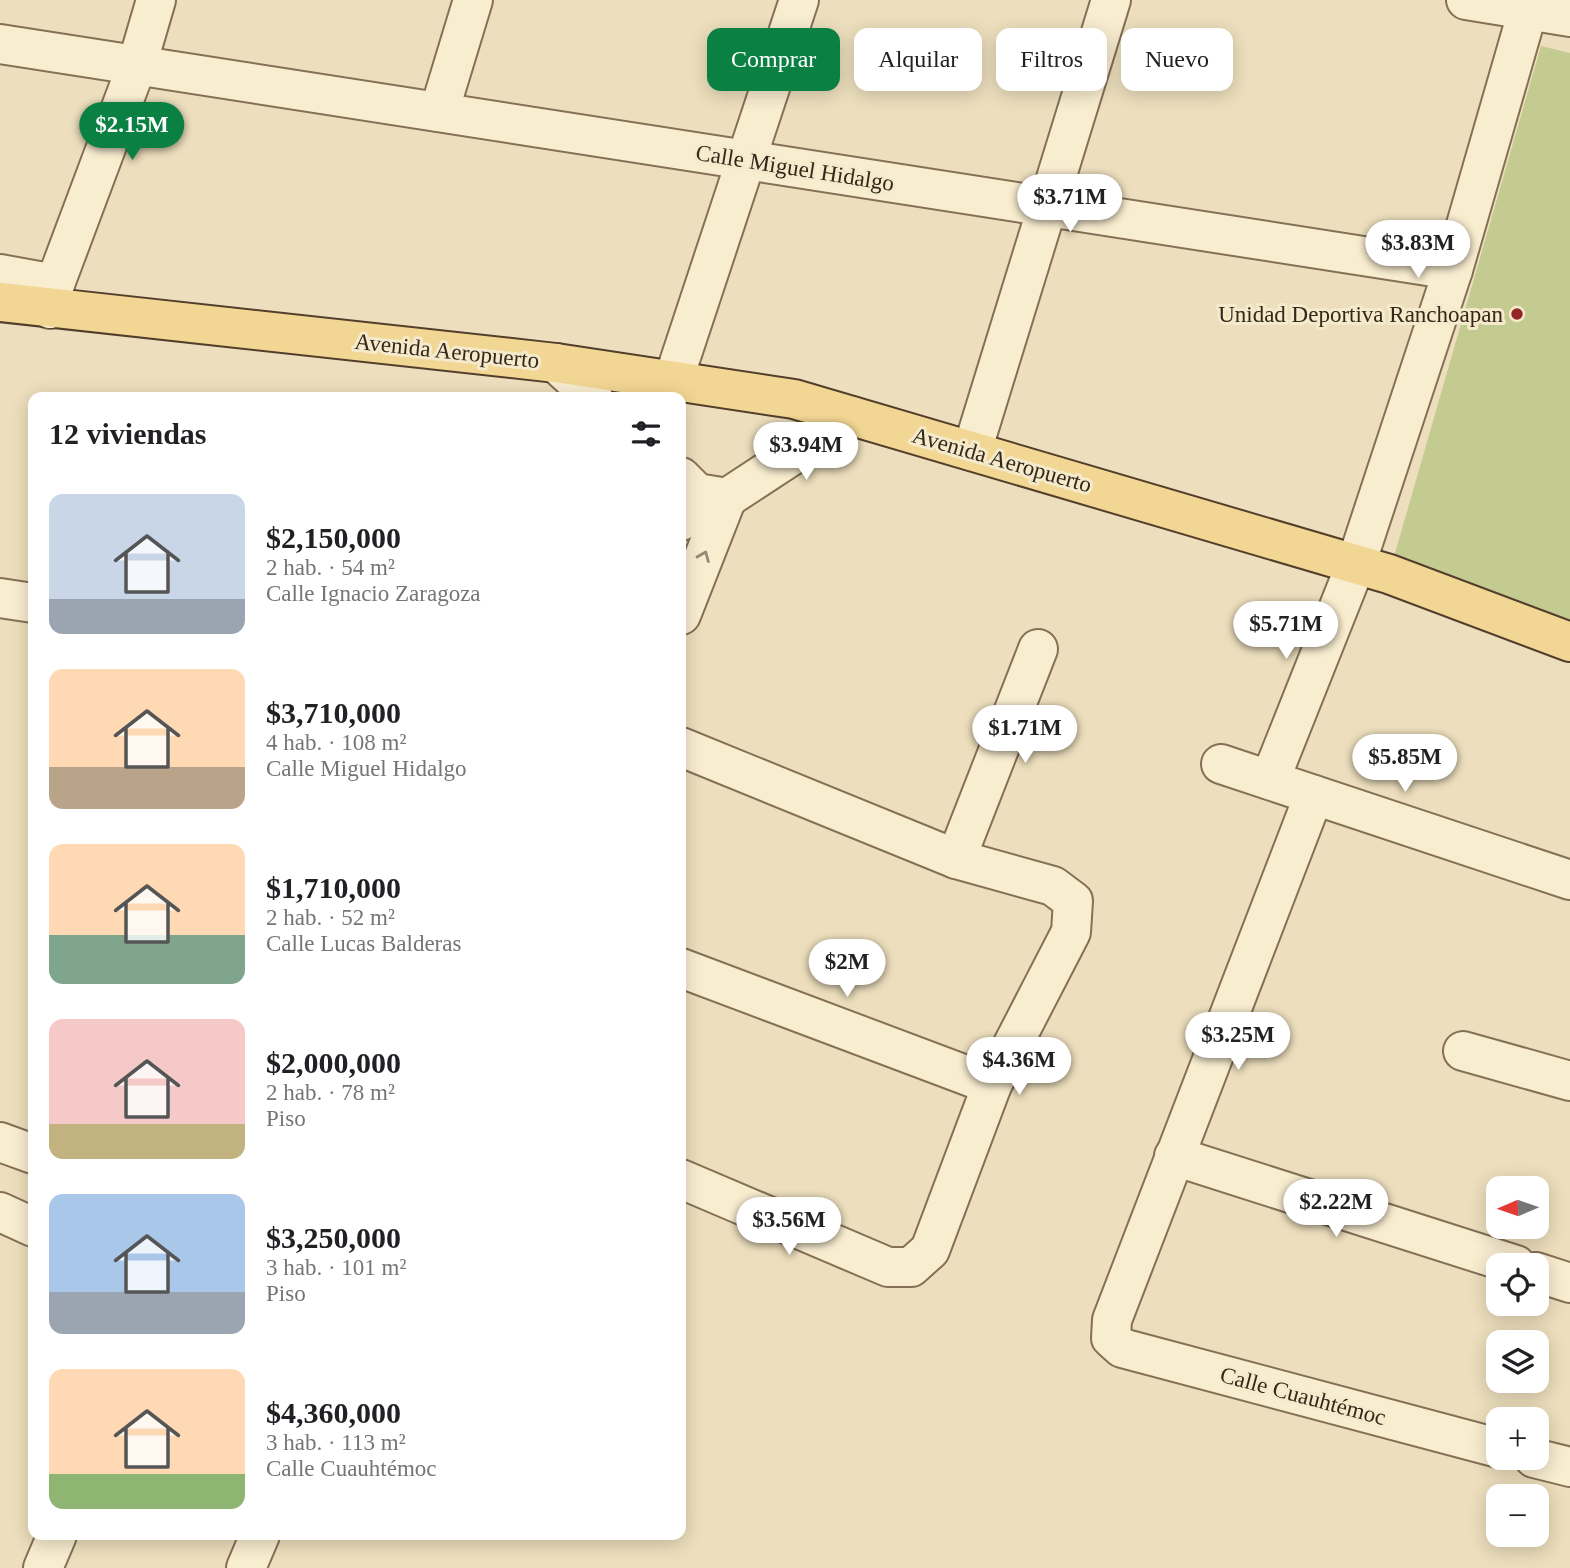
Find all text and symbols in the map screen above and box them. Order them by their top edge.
chip: Comprar [707,28,840,91]
chip: Alquilar [854,28,982,91]
chip: Filtros [996,28,1107,91]
chip: Nuevo [1121,28,1233,91]
pin: $2.15M [75,102,189,162]
text: $2.15M [95,112,169,137]
street label: Calle Miguel Hidalgo [694,140,896,196]
pin: $3.71M [1013,174,1127,234]
text: $3.71M [1033,184,1107,209]
pin: $3.83M [1361,220,1475,280]
text: $3.83M [1381,230,1455,255]
place label: Unidad Deportiva Ranchoapan [1218,302,1503,327]
marker: Unidad Deportiva Ranchoapan [1509,306,1525,322]
street label: Avenida Aeropuerto [353,329,541,373]
icon: filters [627,415,665,453]
text: 12 viviendas [49,417,207,450]
pin: $3.94M [749,422,863,482]
street label: Avenida Aeropuerto [909,422,1095,498]
text: $3.94M [769,432,843,457]
text: $2,150,000 [266,521,401,554]
icon: home [105,522,189,606]
one-way arrow [696,551,710,563]
text: 2 hab. · 54 m² [266,555,395,580]
text: Calle Ignacio Zaragoza [266,581,481,606]
pin: $5.71M [1229,602,1343,661]
text: $5.71M [1249,611,1323,636]
text: $3,710,000 [266,696,401,729]
icon: home [105,697,189,781]
pin: $1.71M [968,706,1082,765]
text: $1.71M [988,715,1062,740]
text: 4 hab. · 108 m² [266,730,406,755]
pin: $5.85M [1348,734,1462,794]
text: $5.85M [1368,744,1442,769]
text: Calle Miguel Hidalgo [266,756,467,781]
text: $1,710,000 [266,871,401,904]
icon: home [105,872,189,956]
text: 2 hab. · 52 m² [266,905,395,930]
text: Calle Lucas Balderas [266,931,461,956]
pin: $2M [813,940,881,999]
text: $2M [825,949,869,974]
pin: $3.25M [1181,1012,1295,1072]
text: $3.25M [1201,1022,1275,1047]
pin: $4.36M [962,1038,1076,1097]
text: $2,000,000 [266,1046,401,1079]
icon: home [105,1047,189,1131]
text: $4.36M [982,1047,1056,1072]
text: 2 hab. · 78 m² [266,1080,395,1105]
text: Piso [266,1106,306,1131]
north arrow [1486,1176,1549,1239]
map controls [1486,1176,1549,1547]
pin: $2.22M [1279,1180,1393,1239]
text: $2.22M [1299,1189,1373,1214]
pin: $3.56M [732,1198,846,1257]
text: $3.56M [752,1207,826,1232]
text: $3,250,000 [266,1221,401,1254]
icon: home [105,1222,189,1306]
button: locate [1486,1253,1549,1316]
text: 3 hab. · 101 m² [266,1255,406,1280]
text: Piso [266,1281,306,1306]
button: layers [1486,1330,1549,1393]
street label: Calle Cuauhtémoc [1217,1362,1389,1430]
text: $4,360,000 [266,1396,401,1429]
icon: home [105,1397,189,1481]
button: + [1486,1407,1549,1470]
text: 3 hab. · 113 m² [266,1430,406,1455]
text: Calle Cuauhtémoc [266,1456,437,1481]
button: − [1486,1484,1549,1547]

